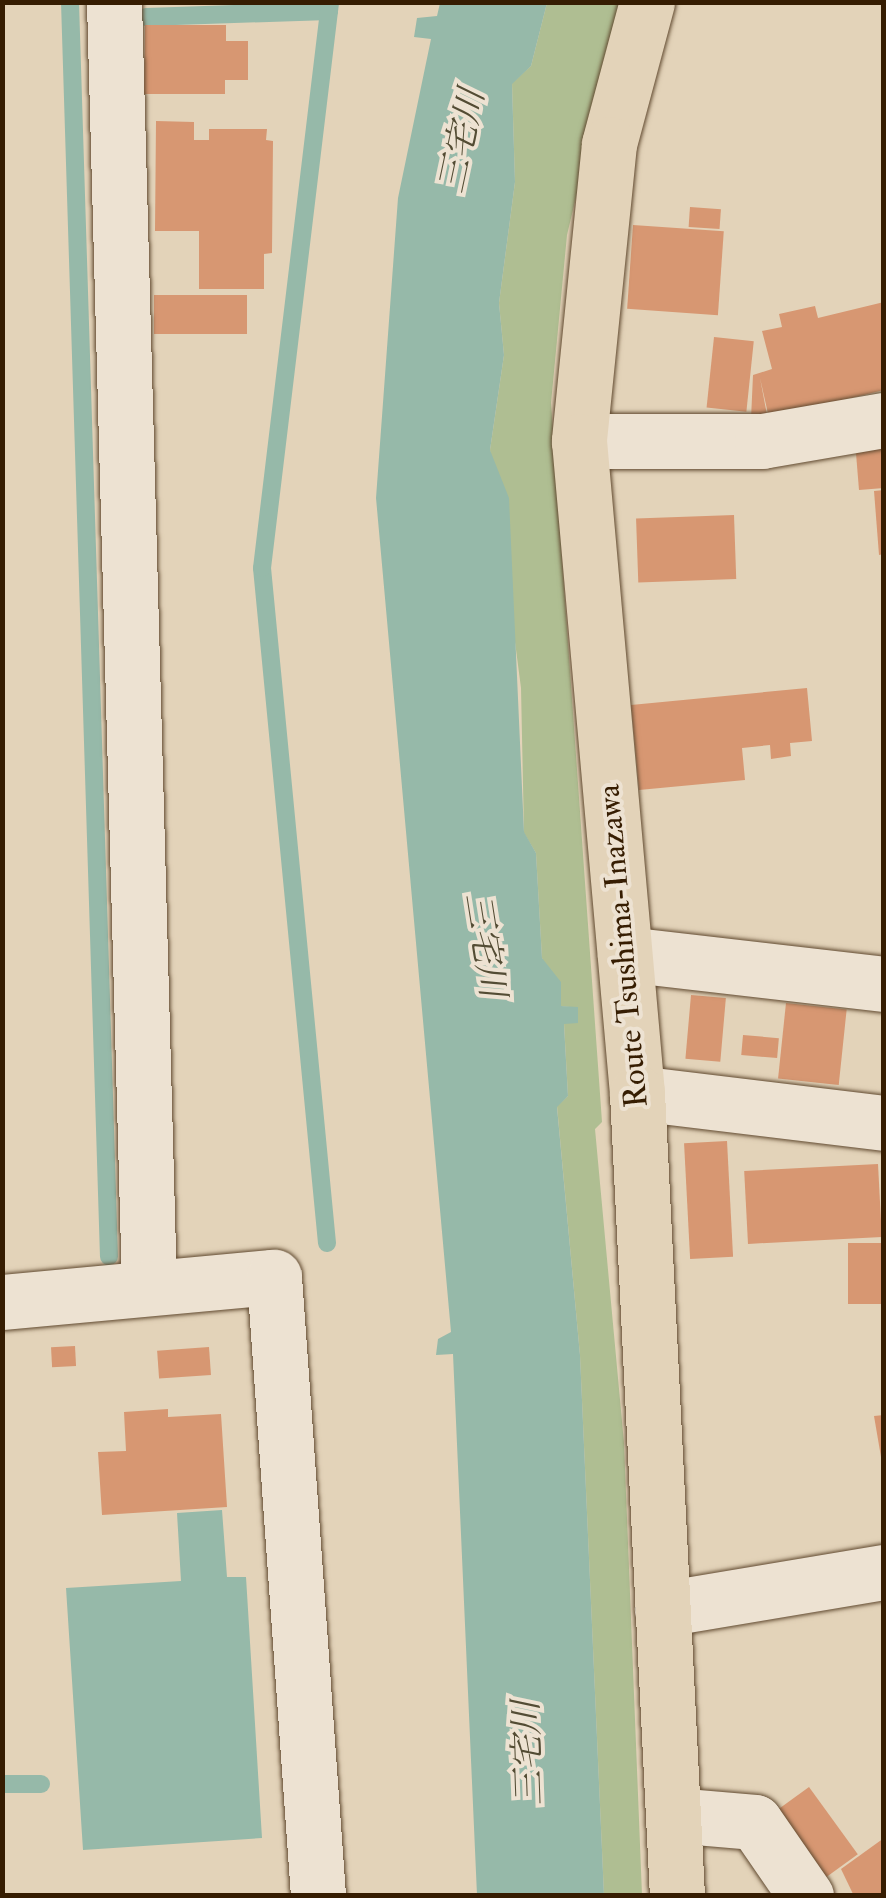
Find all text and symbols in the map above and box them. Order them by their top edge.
water label: 三宅川 [431,85,493,197]
street label: Route Tsushima-Inazawa [590,783,656,1109]
water label: 三宅川 [456,890,514,1000]
water label: 三宅川 [505,1700,551,1806]

